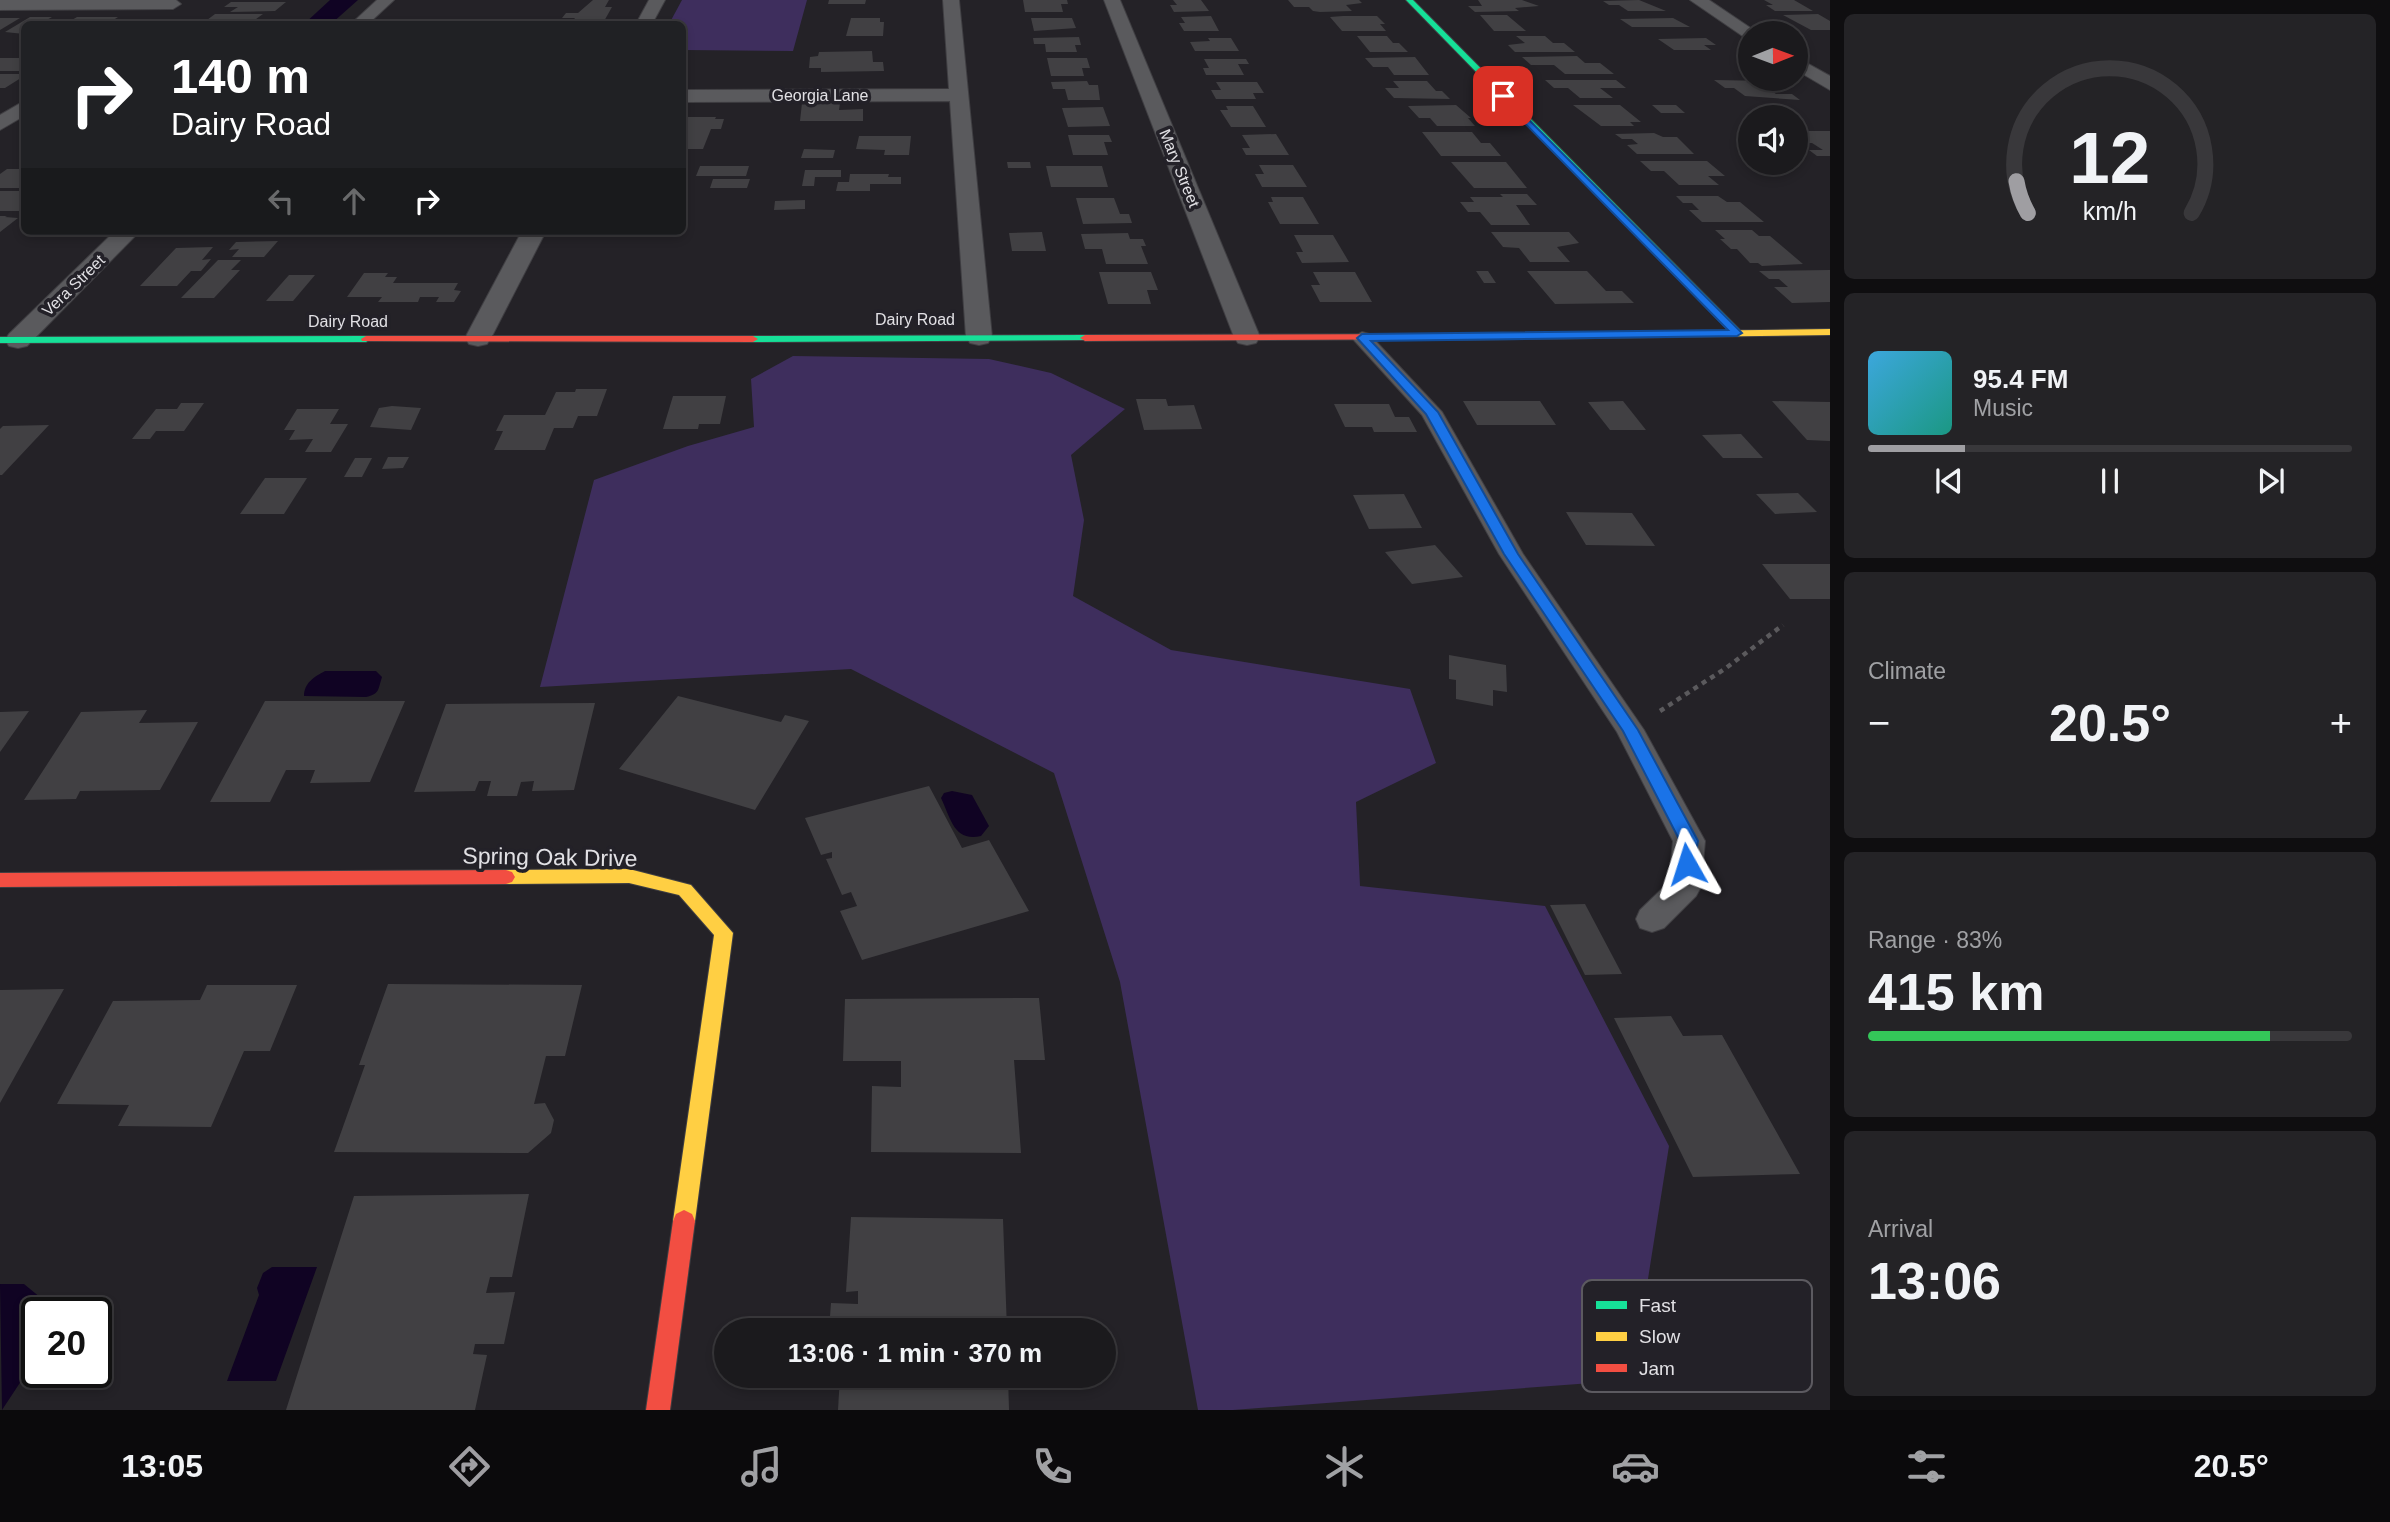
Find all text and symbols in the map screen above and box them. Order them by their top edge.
north arrow [1738,21,1808,91]
map controls [1738,21,1808,175]
icon: right [56,49,147,140]
text: 140 m [171,49,310,103]
pin [1473,66,1533,126]
icon: arrive [1484,77,1522,115]
street label: Georgia Lane [772,87,869,104]
button: sound [1738,105,1808,175]
text: Dairy Road [171,106,331,142]
text: 12 [2070,117,2150,198]
street label: Mary Street [1156,127,1203,210]
icon: left [262,182,300,220]
icon: ahead [335,182,373,220]
icon: right [408,182,446,220]
text: km/h [2083,196,2137,224]
street label: Vera Street [39,251,108,319]
street label: Dairy Road [875,311,955,328]
street label: Dairy Road [308,313,388,330]
text: 95.4 FM [1973,364,2068,394]
text: Music [1973,395,2033,421]
icon: previous [1930,462,1968,500]
icon: pause [2091,462,2129,500]
icon: next [2252,462,2290,500]
text: Climate [1868,658,1946,684]
text: 20.5° [2049,694,2171,752]
text: − [1868,702,1890,744]
text: + [2330,702,2352,744]
position arrow [1650,827,1724,901]
street label: Spring Oak Drive [462,842,638,872]
text: Range · 83% [1868,927,2002,953]
text: 415 km [1868,963,2044,1021]
text: Arrival [1868,1216,1933,1242]
text: 13:06 [1868,1252,2001,1310]
legend [1582,1280,1812,1392]
text: Fast [1639,1295,1677,1316]
speed limit sign: 20 [21,1297,112,1388]
text: Slow [1639,1326,1680,1347]
text: 13:06 · 1 min · 370 m [788,1338,1042,1368]
text: Jam [1639,1358,1675,1379]
icon: directions [445,1442,494,1491]
icon: music [737,1442,786,1491]
icon: phone [1028,1442,1077,1491]
icon: climate [1320,1442,1369,1491]
icon: car [1611,1442,1660,1491]
icon: filters [1902,1442,1951,1491]
text: 13:05 [121,1448,203,1484]
text: 20.5° [2194,1448,2269,1484]

